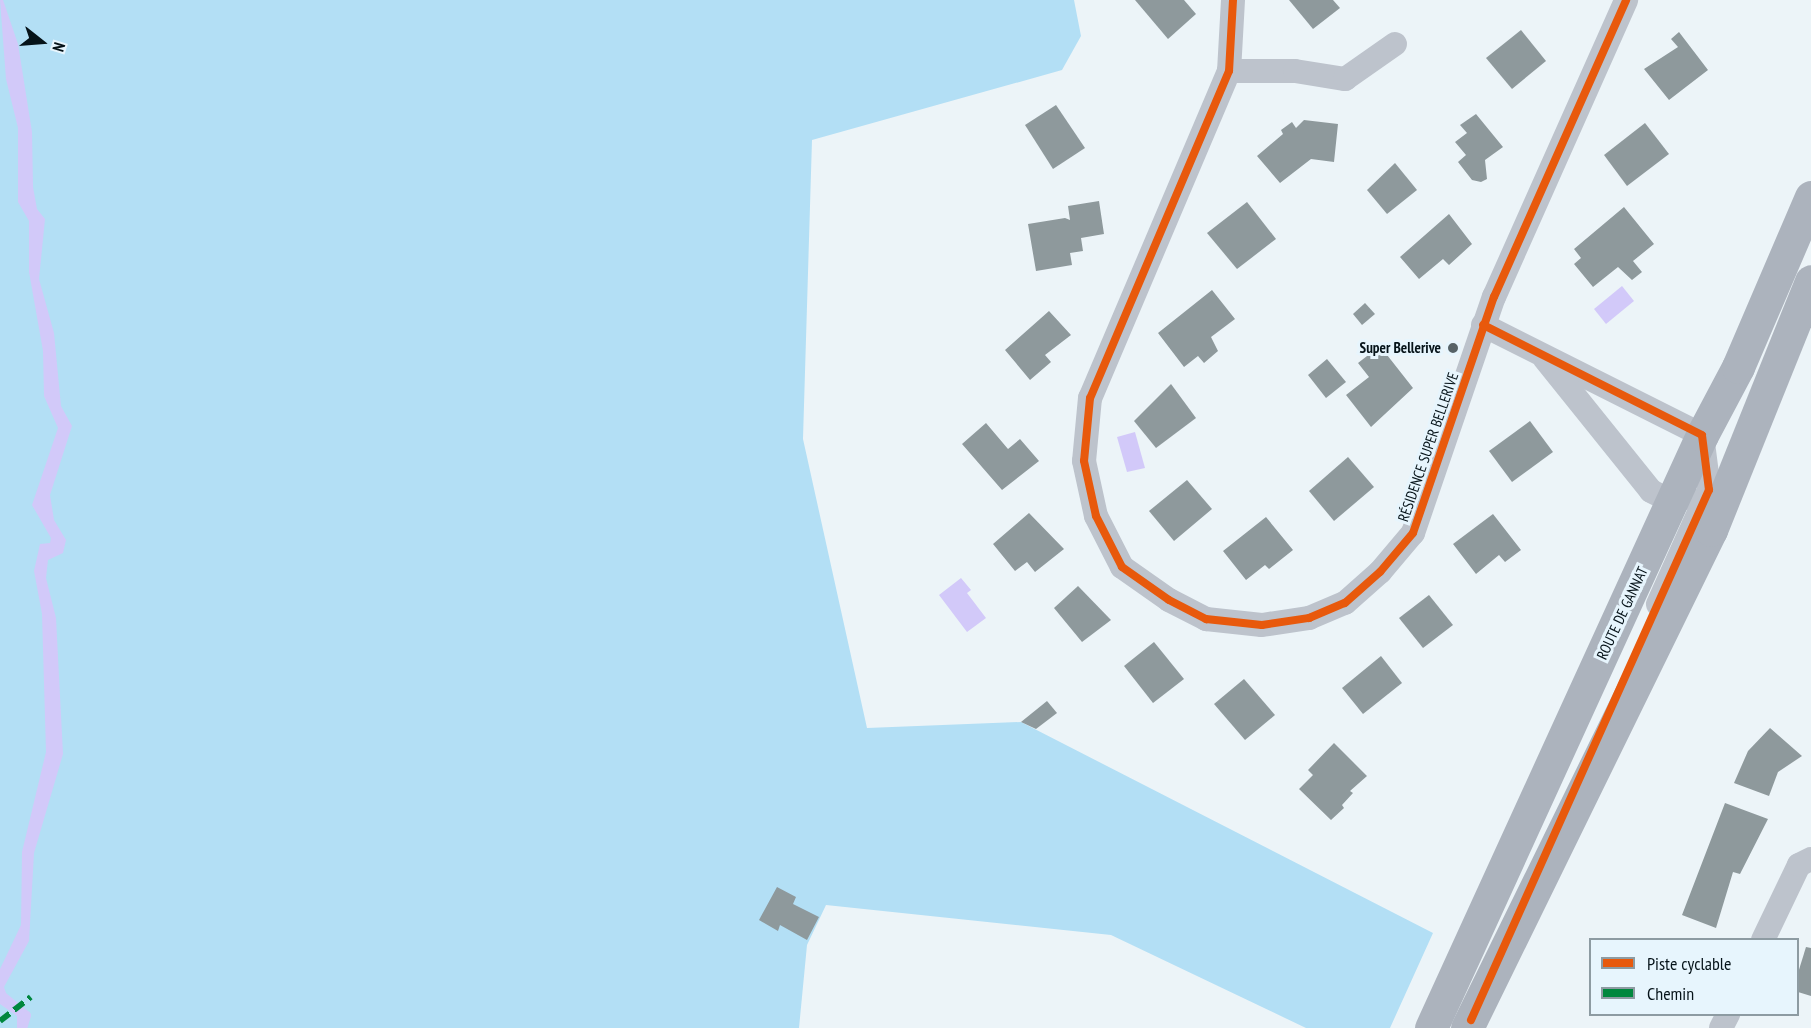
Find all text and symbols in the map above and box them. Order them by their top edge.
north arrow [12,12,72,72]
text: N [48,40,70,54]
place label: Super Bellerive [1360,339,1441,357]
marker: Super Bellerive [1446,341,1460,355]
street label: RÉSIDENCE SUPER BELLERIVE [1394,370,1462,524]
street label: ROUTE DE GANNAT [1593,564,1651,662]
legend [1589,938,1799,1016]
text: Piste cyclable [1647,952,1731,975]
text: Chemin [1647,982,1694,1005]

